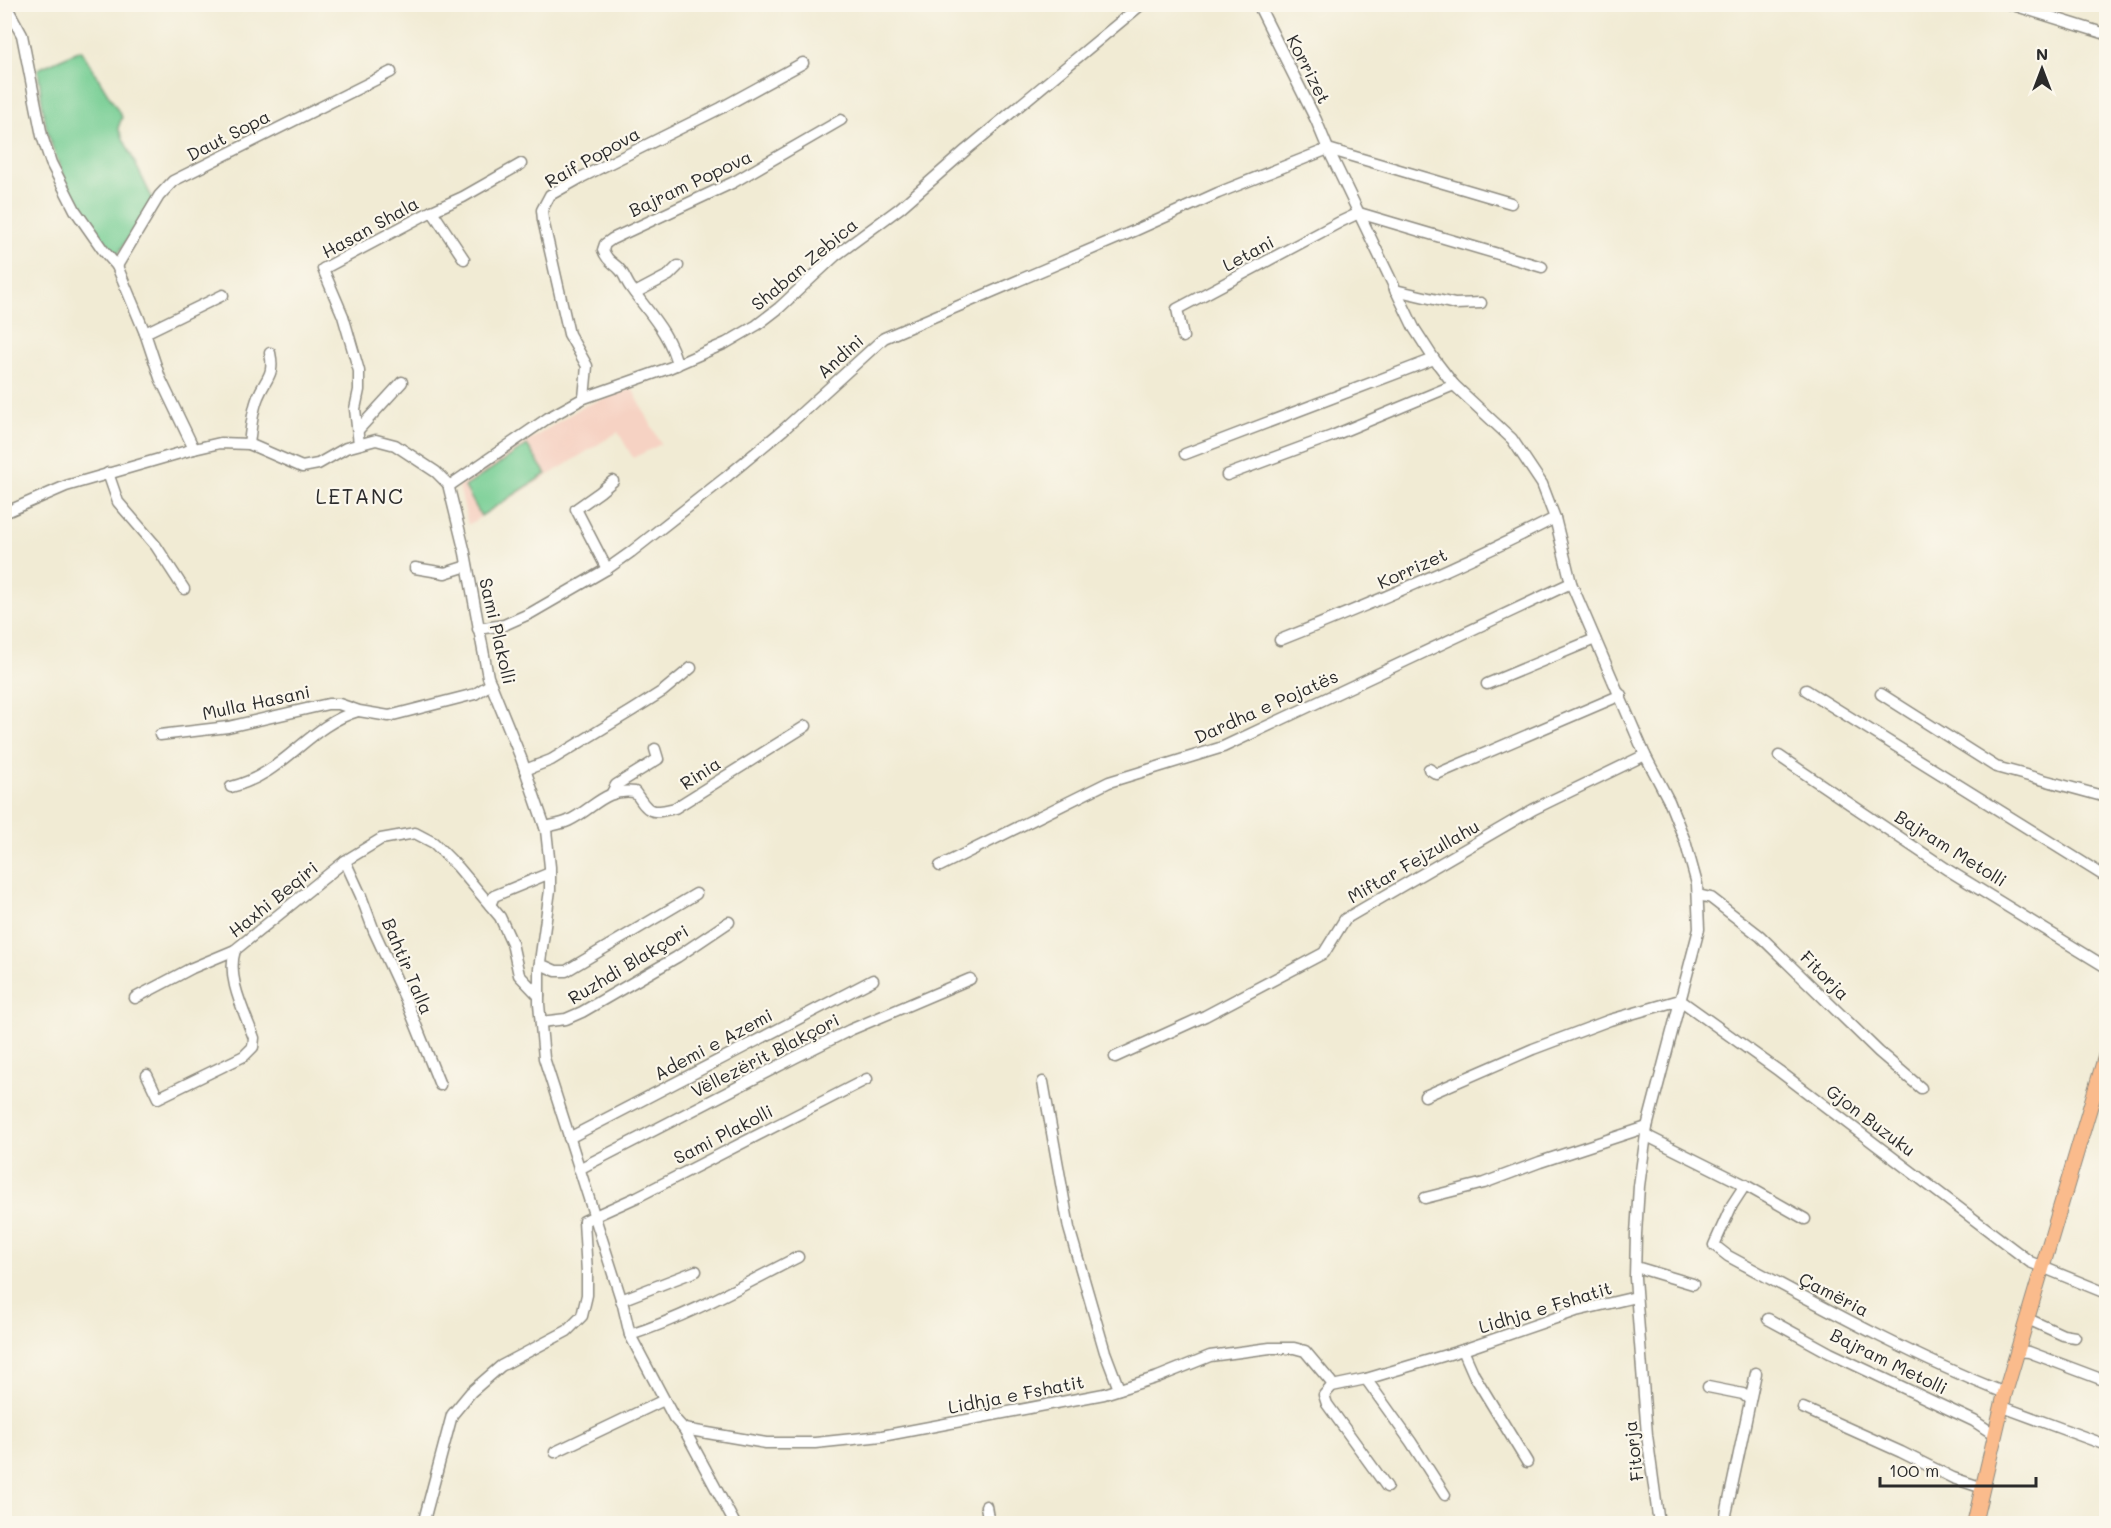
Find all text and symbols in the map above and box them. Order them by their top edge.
street label: Korrizet [1281,30,1337,108]
north arrow [2012,39,2072,99]
text: N [2036,43,2048,64]
street label: Daut Sopa [182,104,274,166]
street label: Raif Popova [540,121,644,193]
street label: Bajram Popova [625,144,755,222]
street label: Hasan Shala [317,191,423,263]
street label: Shaban Zebica [746,212,862,316]
street label: Letani [1218,229,1278,277]
street label: Andini [812,329,868,383]
district label: LETANC [316,482,404,509]
street label: Korrizet [1373,542,1451,594]
street label: Sami Plakolli [474,575,522,687]
street label: Dardha e Pojatës [1190,663,1342,749]
street label: Mulla Hasani [200,679,312,725]
street label: Rinia [675,751,725,795]
street label: Bajram Metolli [1891,804,2011,892]
street label: Miftar Fejzullahu [1343,814,1483,908]
street label: Haxhi Beqiri [223,856,323,942]
street label: Bahtir Talla [377,914,439,1018]
street label: Ruzhdi Blakçori [563,919,693,1009]
street label: Fitorja [1795,945,1855,1005]
street label: Ademi e Azemi [650,1003,776,1085]
street label: Vëllezërit Blakçori [687,1007,843,1103]
street label: Gjon Buzuku [1821,1078,1921,1162]
street label: Sami Plakolli [669,1099,777,1169]
street label: Çamëria [1795,1266,1873,1322]
street label: Lidhja e Fshatit [1476,1275,1614,1339]
street label: Bajram Metolli [1826,1322,1952,1400]
street label: Lidhja e Fshatit [946,1369,1086,1419]
street label: Fitorja [1617,1420,1649,1482]
scale bar [1880,1450,2036,1488]
text: 100 m [1889,1458,1939,1482]

